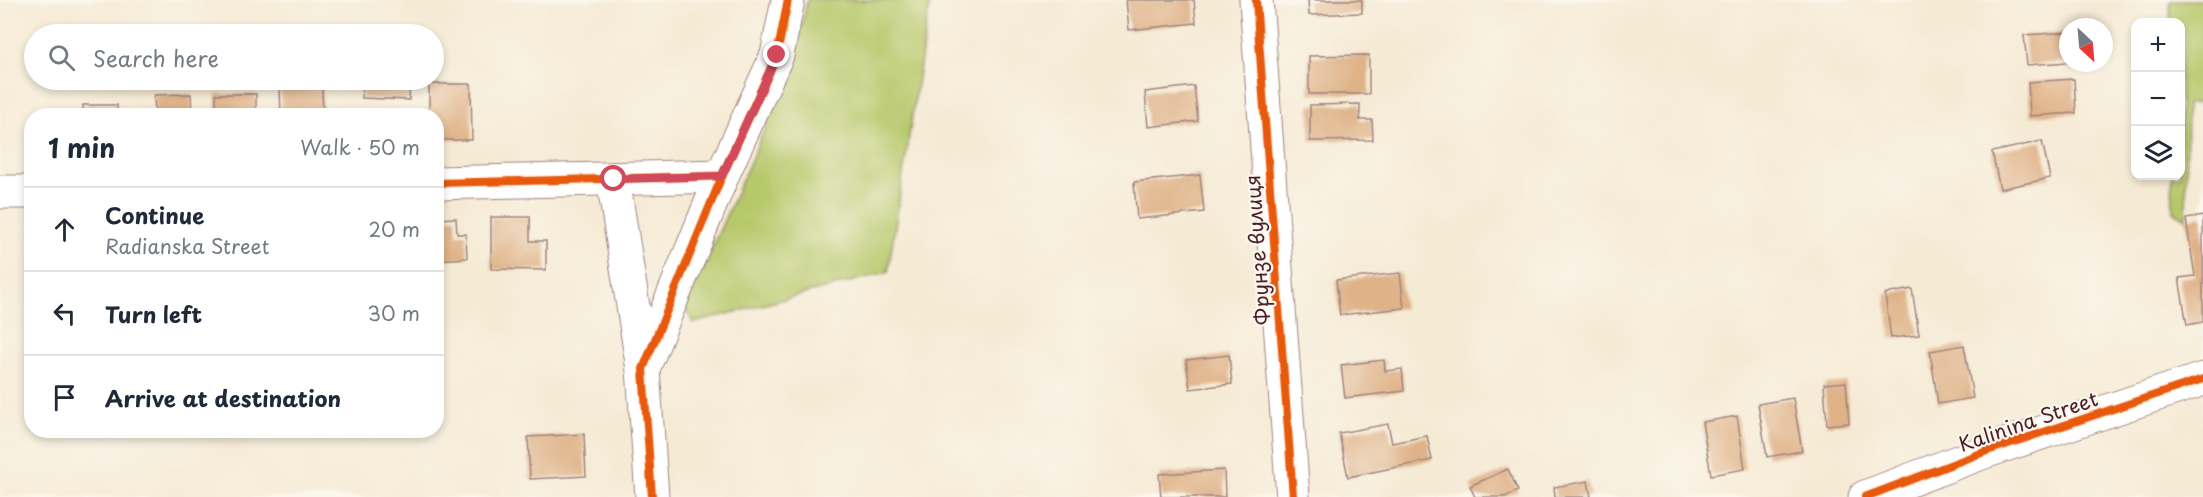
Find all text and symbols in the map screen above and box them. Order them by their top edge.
north arrow [2059,18,2113,72]
map controls [2131,18,2185,180]
button: + [2131,18,2185,72]
search box [24,24,444,90]
icon: search [45,41,78,74]
text: Search here [93,41,219,74]
route end [763,41,789,67]
button: − [2131,72,2185,126]
button: layers [2131,126,2185,180]
text: 1 min [48,128,115,167]
text: Walk · 50 m [300,132,420,162]
route start [600,165,626,191]
street label: Фрунзе вулиця [1237,174,1277,326]
text: Continue [105,198,204,231]
icon: ahead [48,213,81,246]
text: 20 m [368,214,420,244]
text: Radianska Street [105,231,269,261]
icon: left [48,297,81,330]
text: Turn left [105,297,202,330]
text: 30 m [367,298,420,328]
icon: arrive [48,381,81,414]
text: Arrive at destination [105,381,341,414]
street label: Kalinina Street [1954,383,2102,459]

